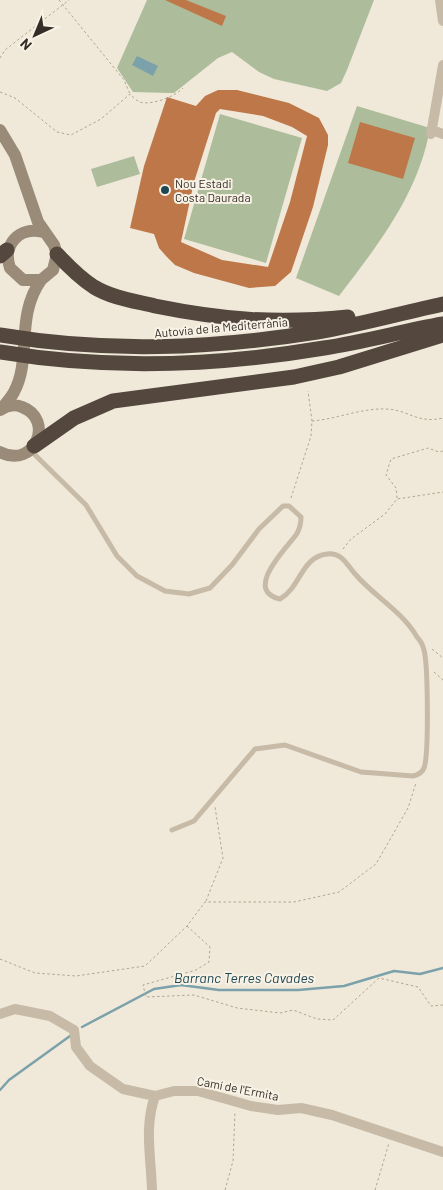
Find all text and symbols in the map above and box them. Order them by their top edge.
north arrow [10,10,60,60]
text: N [16,35,35,54]
place label: Nou Estadi Costa Daurada [175,176,251,204]
marker: Nou Estadi Costa Daurada [159,184,171,196]
street label: Autovia de la Mediterrània [154,314,288,340]
water label: Barranc Terres Cavades [174,969,314,986]
street label: Camí de l'Ermita [196,1073,280,1103]

